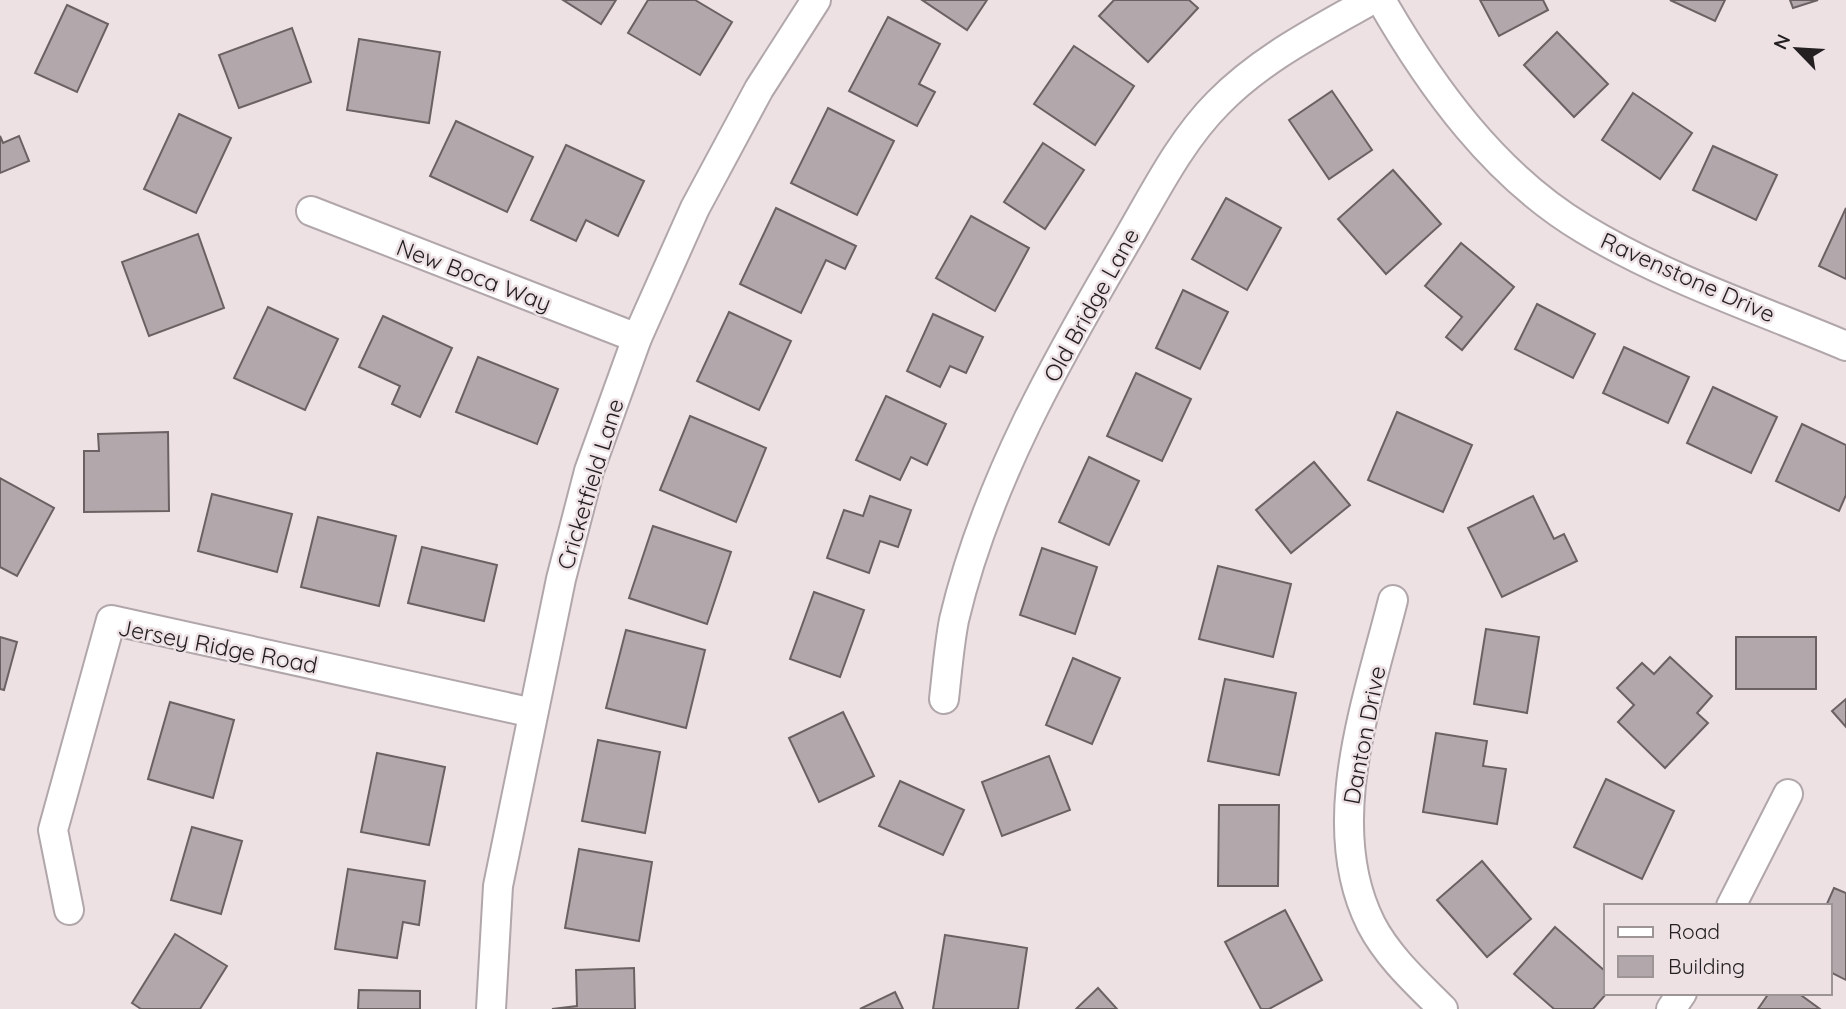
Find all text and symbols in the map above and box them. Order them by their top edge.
north arrow [1762,14,1832,84]
text: N [1768,30,1795,53]
street label: Old Bridge Lane [1037,223,1145,387]
street label: Ravenstone Drive [1596,226,1780,328]
street label: New Boca Way [393,232,555,318]
street label: Cricketfield Lane [550,395,630,573]
street label: Jersey Ridge Road [116,612,320,680]
street label: Danton Drive [1336,663,1392,807]
legend [1604,904,1832,995]
text: Road [1668,918,1720,944]
text: Building [1668,953,1745,979]

